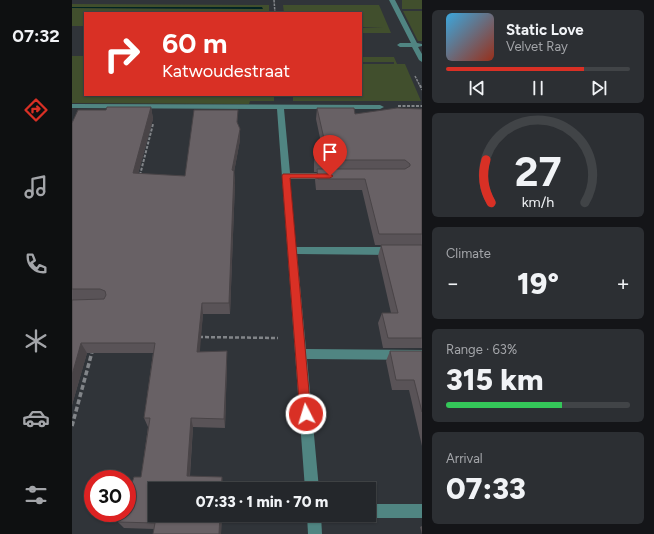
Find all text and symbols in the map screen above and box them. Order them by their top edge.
text: Static Love [506,21,584,39]
text: 07:32 [12,25,60,47]
text: 60 m [162,26,227,60]
icon: right [96,28,148,80]
text: Velvet Ray [506,39,568,54]
text: Katwoudestraat [162,60,290,82]
icon: previous [466,77,488,99]
icon: pause [527,77,549,99]
icon: next [588,77,610,99]
icon: directions [22,96,50,124]
pin [313,135,347,176]
icon: arrive [319,141,341,163]
text: 27 [514,145,562,195]
icon: music [22,173,50,201]
text: km/h [522,192,554,210]
text: Climate [446,246,491,261]
icon: phone [22,250,50,278]
text: 19° [517,265,559,302]
text: − [446,270,460,297]
text: + [616,270,630,297]
icon: climate [22,327,50,355]
text: Range · 63% [446,342,517,357]
text: 315 km [446,361,543,398]
position arrow [285,393,327,435]
icon: car [22,404,50,432]
text: Arrival [446,451,483,466]
speed limit sign: 30 [84,470,136,522]
text: 07:33 [446,470,526,507]
icon: filters [22,481,50,509]
text: 07:33 · 1 min · 70 m [196,493,328,511]

